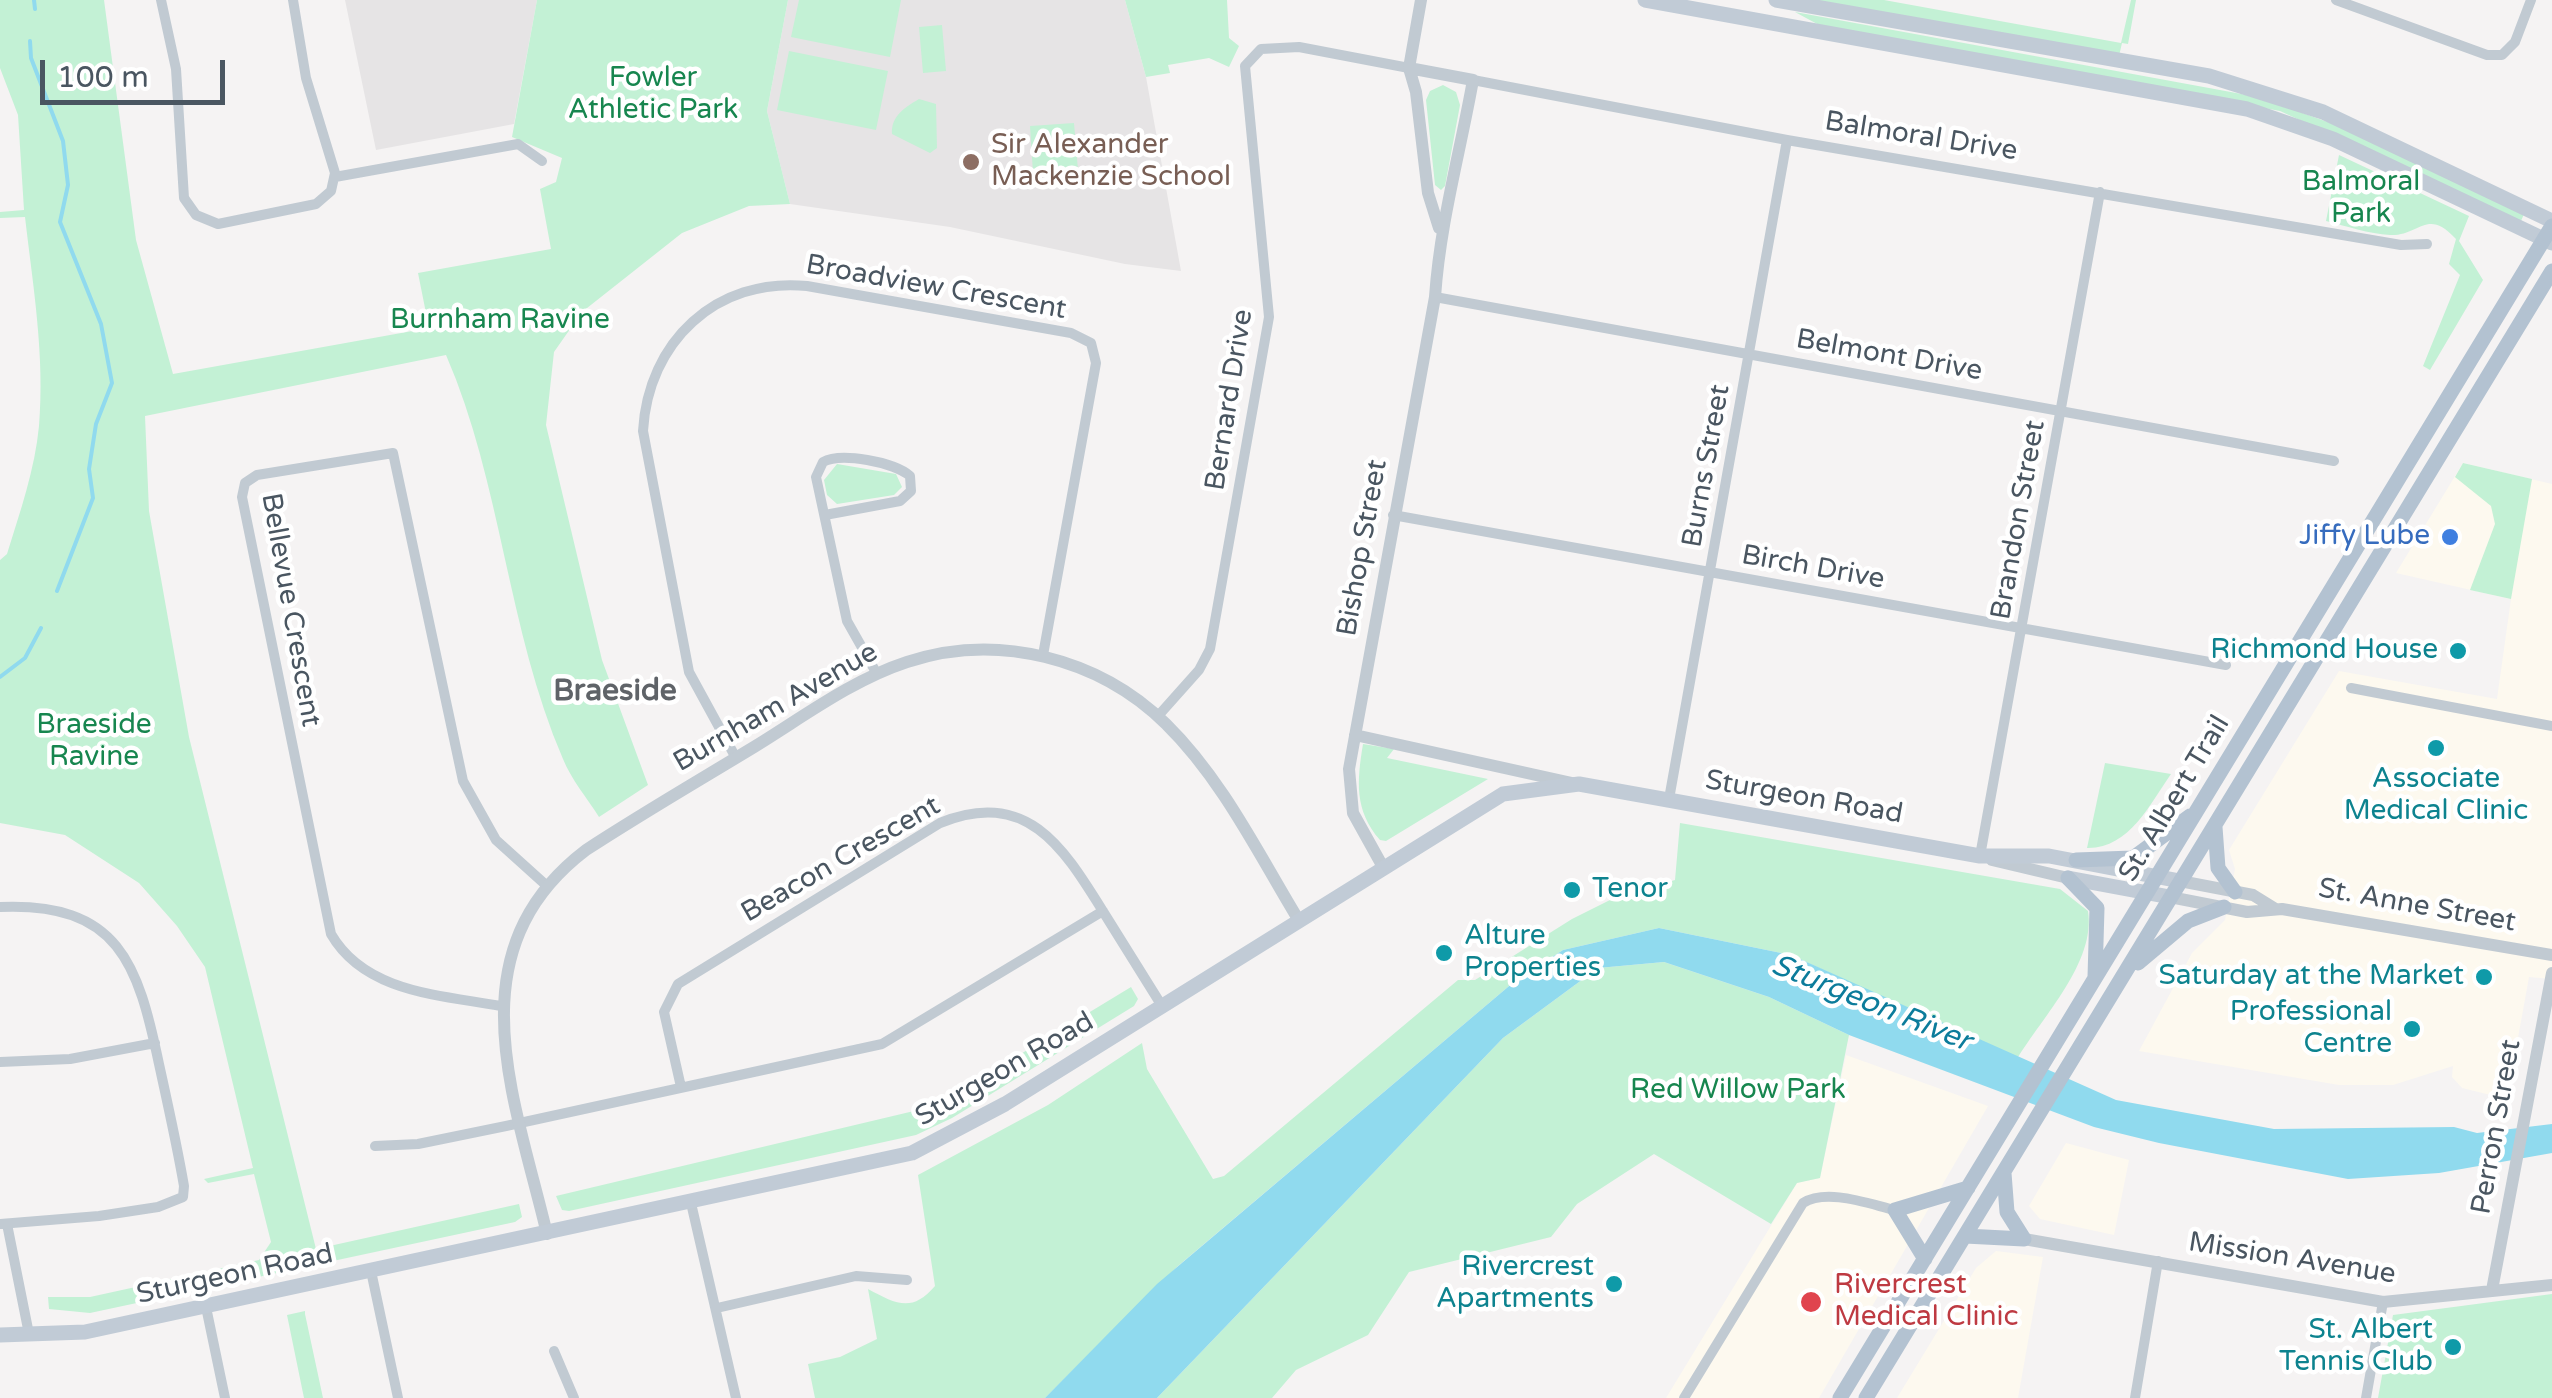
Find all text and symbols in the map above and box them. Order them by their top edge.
scale bar [45,40,230,102]
text: 100 m [57,59,149,96]
park label: Fowler Athletic Park [568,62,738,128]
street label: Balmoral Drive [1822,105,2020,169]
place label: Sir Alexander Mackenzie School [991,129,1231,195]
marker: Sir Alexander Mackenzie School [960,151,982,173]
park label: Balmoral Park [2302,166,2420,232]
street label: Broadview Crescent [803,249,1069,327]
park label: Burnham Ravine [390,304,610,338]
street label: Bernard Drive [1199,307,1261,493]
street label: Belmont Drive [1793,323,1985,389]
street label: Burns Street [1676,382,1738,550]
street label: Brandon Street [1985,418,2053,622]
street label: Bishop Street [1331,457,1395,639]
street label: Bellevue Crescent [253,491,327,729]
place label: Jiffy Lube [2299,520,2430,554]
marker: Jiffy Lube [2439,526,2461,548]
street label: Birch Drive [1739,539,1887,597]
place label: Richmond House [2210,634,2438,668]
street label: Burnham Avenue [668,636,884,780]
marker: Richmond House [2447,640,2469,662]
district label: Braeside [553,674,677,710]
park label: Braeside Ravine [36,709,152,775]
street label: St. Albert Trail [2112,710,2238,888]
marker: Associate Medical Clinic [2425,737,2447,759]
place label: Associate Medical Clinic [2344,763,2528,829]
street label: Sturgeon Road [1703,764,1905,832]
street label: Beacon Crescent [736,789,946,931]
street label: St. Anne Street [2316,872,2518,940]
place label: Tenor [1592,873,1668,907]
marker: Tenor [1561,879,1583,901]
place label: Alture Properties [1464,920,1601,986]
marker: Alture Properties [1433,942,1455,964]
water label: Sturgeon River [1766,948,1976,1060]
place label: Saturday at the Market [2159,960,2464,994]
marker: Saturday at the Market [2473,966,2495,988]
place label: Professional Centre [2230,996,2392,1062]
street label: Sturgeon Road [910,1005,1100,1135]
marker: Professional Centre [2401,1018,2423,1040]
street label: Perron Street [2465,1037,2529,1217]
park label: Red Willow Park [1630,1074,1846,1108]
street label: Mission Avenue [2186,1226,2398,1292]
street label: Sturgeon Road [134,1238,336,1312]
place label: Rivercrest Apartments [1436,1251,1594,1317]
place label: Rivercrest Medical Clinic [1834,1269,2018,1335]
marker: Rivercrest Apartments [1603,1273,1625,1295]
marker: Rivercrest Medical Clinic [1798,1289,1824,1315]
place label: St. Albert Tennis Club [2279,1314,2433,1380]
marker: St. Albert Tennis Club [2442,1336,2464,1358]

